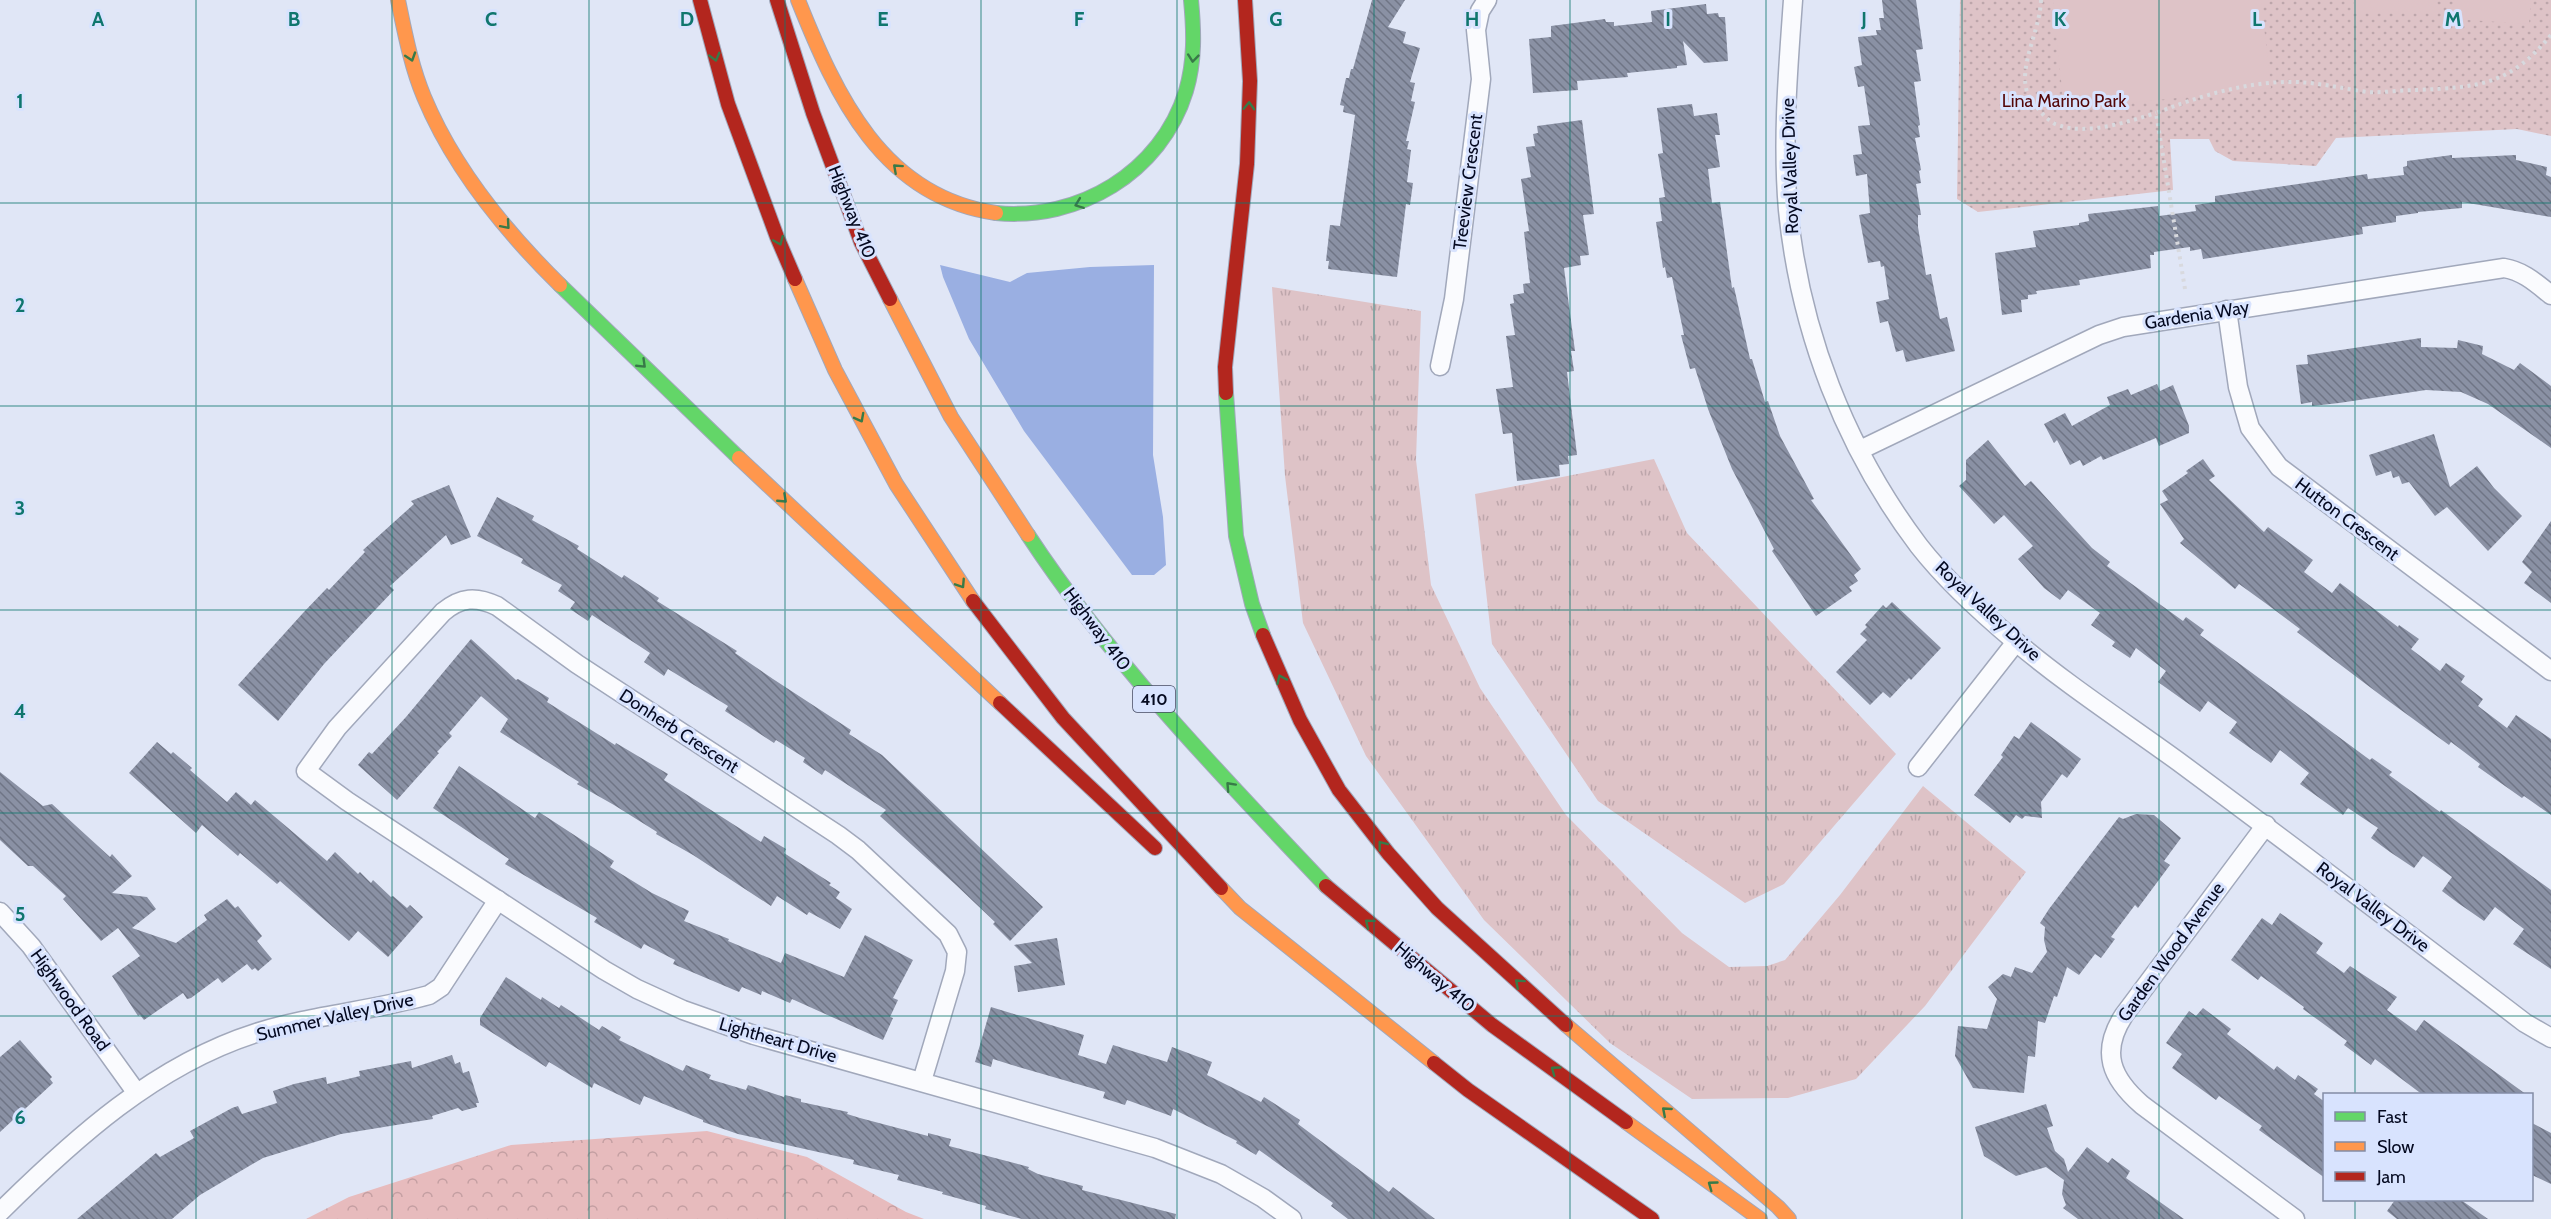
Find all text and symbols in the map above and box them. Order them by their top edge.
text: A [92,7,105,31]
text: B [288,7,300,31]
text: C [485,7,497,31]
text: D [680,7,694,31]
text: E [877,7,889,31]
text: F [1074,7,1085,31]
text: G [1269,7,1283,31]
text: H [1465,7,1479,31]
text: I [1665,7,1671,31]
text: J [1860,7,1867,31]
text: K [2054,7,2067,31]
text: L [2252,7,2262,31]
text: M [2445,7,2461,31]
one-way arrow [404,51,416,62]
one-way arrow [708,51,720,61]
one-way arrow [1187,54,1199,63]
text: 1 [16,89,24,113]
park label: Lina Marino Park [2002,90,2127,112]
street label: Royal Valley Drive [1777,98,1803,234]
one-way arrow [1243,101,1255,110]
street label: Treeview Crescent [1449,113,1487,251]
street label: Highway 410 [823,162,881,262]
one-way arrow [894,164,904,175]
one-way arrow [1074,197,1085,209]
one-way arrow [499,218,510,229]
one-way arrow [772,234,784,245]
text: 2 [15,293,25,317]
street label: Gardenia Way [2143,296,2251,334]
one-way arrow [635,357,646,368]
one-way arrow [853,411,864,422]
street label: Hutton Crescent [2291,473,2403,565]
one-way arrow [776,492,787,503]
text: 3 [15,496,25,520]
street label: Royal Valley Drive [1931,557,2045,665]
one-way arrow [954,578,966,588]
street label: Highway 410 [1059,583,1135,675]
one-way arrow [1277,674,1289,685]
street label: Donherb Crescent [615,684,743,778]
road number: 410 [1133,686,1175,712]
text: 4 [14,699,26,723]
one-way arrow [1227,782,1238,793]
one-way arrow [1379,840,1390,851]
street label: Royal Valley Drive [2312,857,2434,957]
street label: Garden Wood Avenue [2113,878,2229,1026]
text: 5 [15,902,25,926]
one-way arrow [1365,919,1376,930]
street label: Highway 410 [1390,937,1480,1017]
street label: Highwood Road [26,945,114,1055]
one-way arrow [1516,979,1526,990]
street label: Summer Valley Drive [254,988,416,1046]
street label: Lightheart Drive [717,1013,839,1067]
one-way arrow [1550,1066,1561,1077]
legend [2323,1093,2533,1201]
text: 6 [14,1105,26,1129]
text: Fast [2377,1106,2408,1128]
one-way arrow [1662,1107,1673,1118]
text: Slow [2377,1136,2414,1158]
text: Jam [2376,1166,2406,1188]
one-way arrow [1708,1181,1719,1192]

